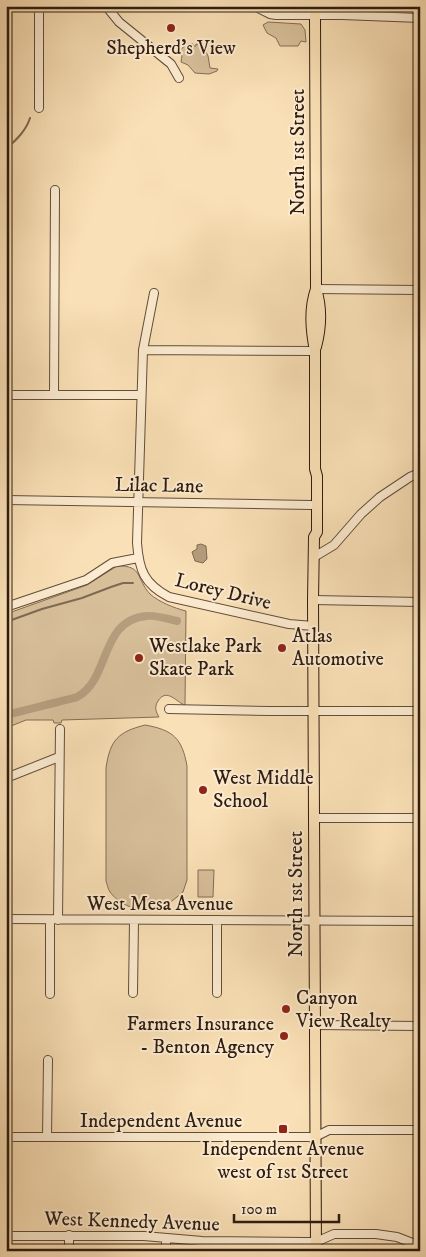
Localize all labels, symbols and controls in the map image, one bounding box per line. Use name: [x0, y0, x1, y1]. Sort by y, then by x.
marker: Shepherd's View: [165, 22, 177, 34]
place label: Shepherd's View: [106, 36, 236, 61]
street label: North 1st Street: [286, 89, 311, 215]
street label: Lilac Lane: [115, 473, 203, 499]
street label: Lorey Drive: [172, 568, 274, 616]
place label: Atlas Automotive: [292, 624, 384, 672]
place label: Westlake Park Skate Park: [148, 634, 262, 682]
marker: Atlas Automotive: [276, 642, 288, 654]
marker: Westlake Park Skate Park: [133, 652, 145, 664]
place label: West Middle School: [212, 766, 314, 814]
marker: West Middle School: [197, 784, 209, 796]
street label: North 1st Street: [284, 831, 309, 957]
street label: West Mesa Avenue: [86, 892, 233, 917]
place label: Canyon View Realty: [295, 986, 391, 1034]
marker: Canyon View Realty: [280, 1003, 292, 1015]
place label: Farmers Insurance - Benton Agency: [127, 1012, 275, 1060]
marker: Farmers Insurance - Benton Agency: [278, 1030, 290, 1042]
street label: Independent Avenue: [80, 1109, 242, 1134]
marker: Independent Avenue west of 1st Street: [277, 1123, 289, 1135]
place label: Independent Avenue west of 1st Street: [202, 1137, 364, 1185]
scale bar: [234, 1192, 338, 1224]
text: 100 m: [241, 1200, 277, 1219]
street label: West Kennedy Avenue: [43, 1206, 220, 1238]

